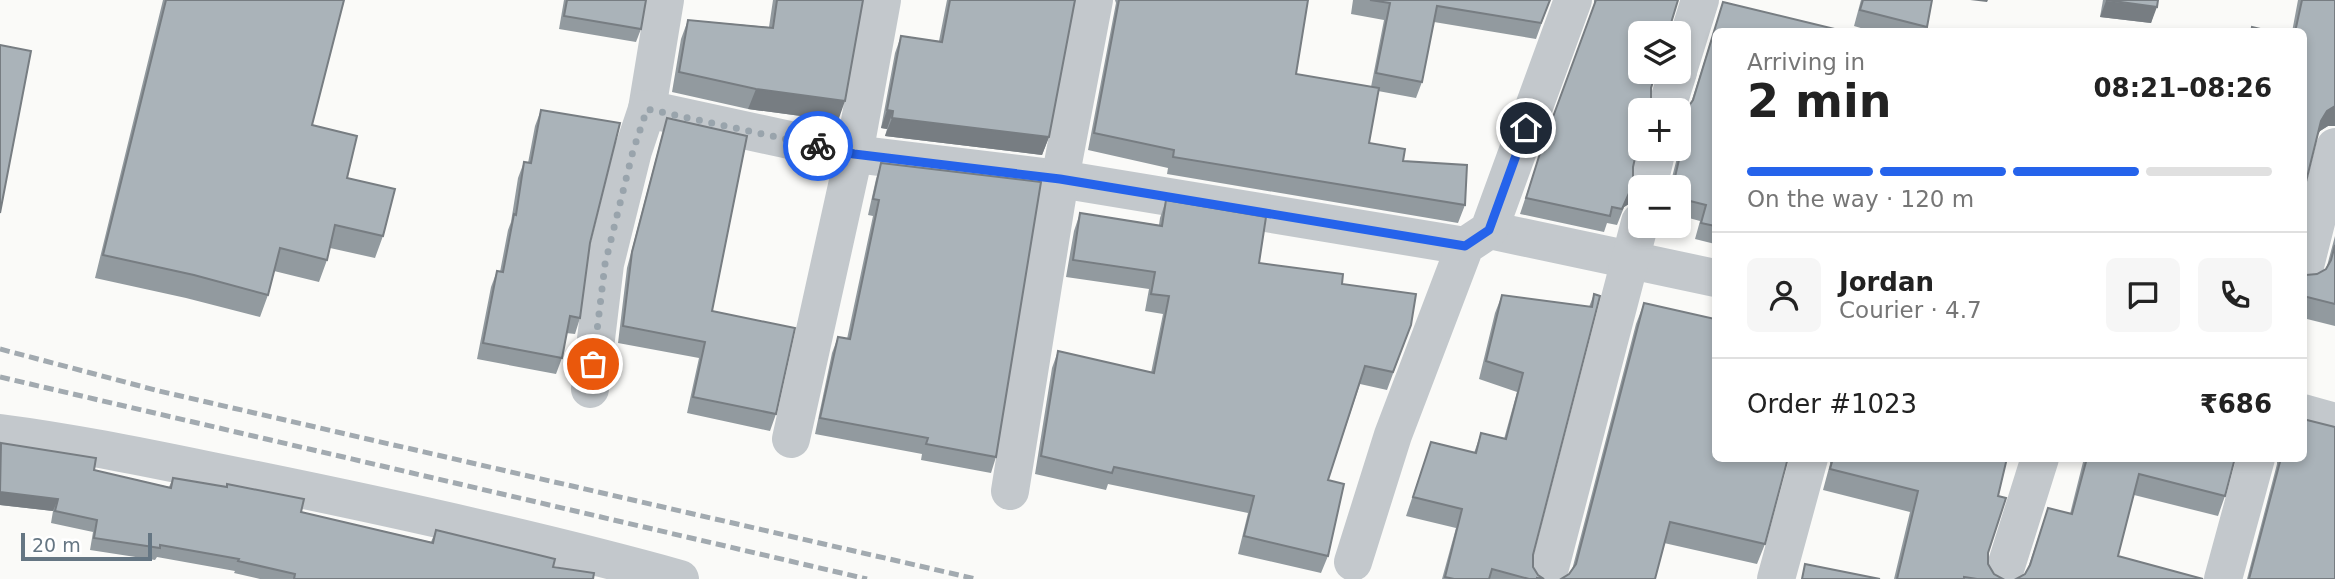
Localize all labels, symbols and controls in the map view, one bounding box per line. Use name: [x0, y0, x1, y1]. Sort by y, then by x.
map controls: [1628, 21, 1691, 238]
button: layers: [1628, 21, 1691, 84]
text: Arriving in: [1747, 49, 1865, 75]
text: 08:21–08:26: [2093, 73, 2272, 103]
text: 2 min: [1747, 74, 1891, 128]
pin: [1496, 98, 1556, 158]
button: +: [1628, 98, 1691, 161]
icon: home: [1507, 109, 1545, 147]
courier: [783, 111, 853, 181]
icon: bike: [799, 127, 837, 165]
button: −: [1628, 175, 1691, 238]
text: On the way · 120 m: [1747, 186, 1974, 212]
button: person: [1747, 258, 1821, 332]
button: chat: [2106, 258, 2180, 332]
button: phone: [2198, 258, 2272, 332]
text: Jordan: [1839, 267, 1934, 297]
text: Courier · 4.7: [1839, 297, 1982, 323]
pin: [563, 334, 623, 394]
icon: bag: [574, 345, 612, 383]
text: Order #1023: [1747, 389, 1917, 419]
text: ₹686: [2200, 389, 2272, 419]
scale bar: [21, 530, 152, 562]
text: 20 m: [32, 534, 81, 556]

